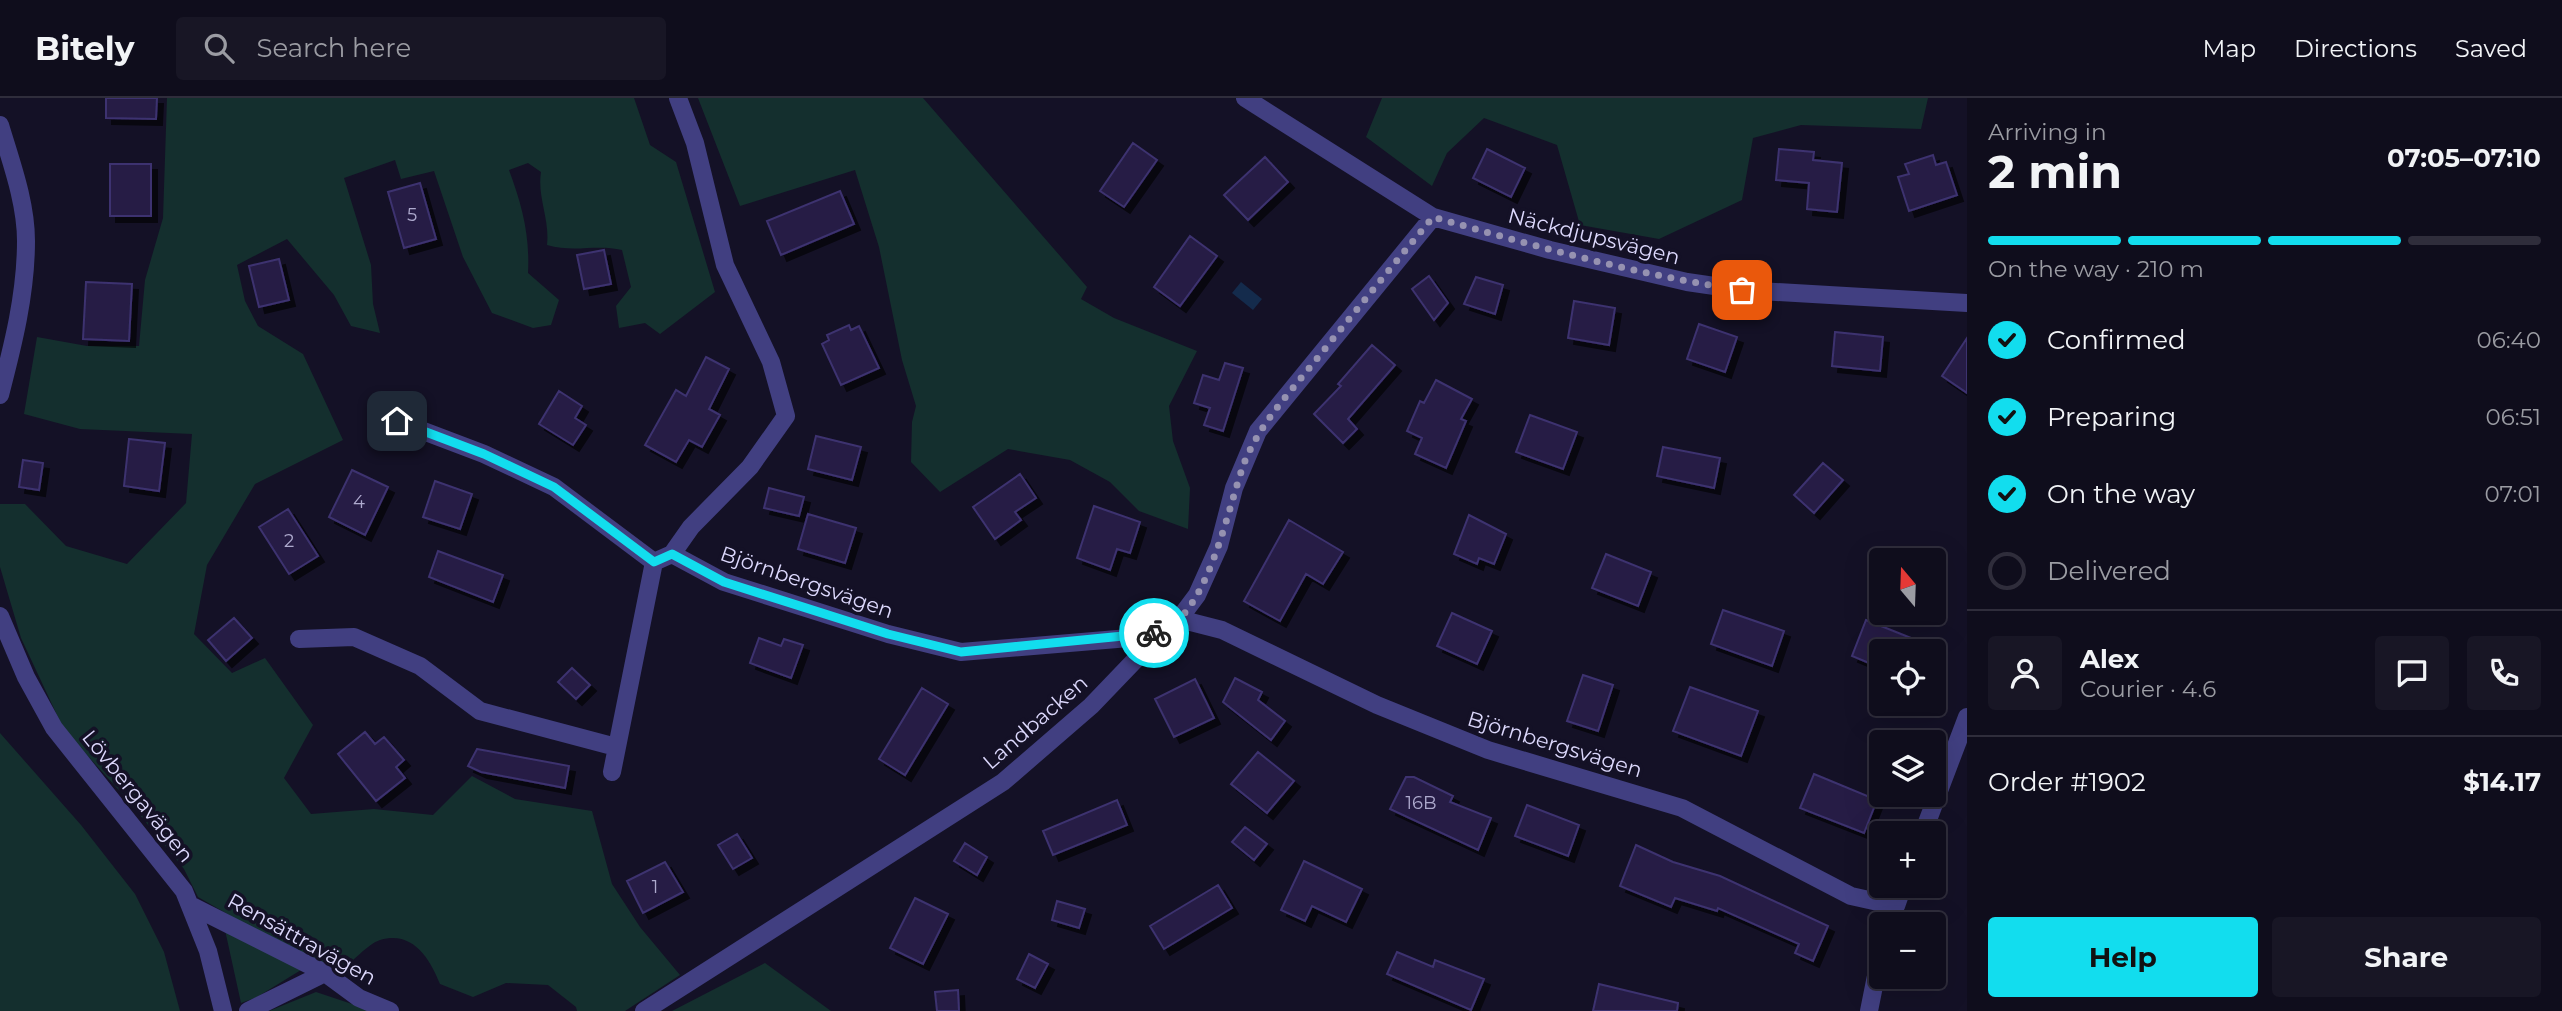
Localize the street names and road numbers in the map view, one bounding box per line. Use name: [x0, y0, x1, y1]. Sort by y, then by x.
street label: Näckdjupsvägen: [1505, 203, 1683, 269]
street label: Björnbergsvägen: [717, 541, 897, 623]
street label: Landbacken: [978, 670, 1092, 774]
street label: Björnbergsvägen: [1465, 706, 1645, 782]
street label: Lövbergavägen: [77, 725, 199, 867]
street label: Rensättravägen: [223, 888, 381, 990]

